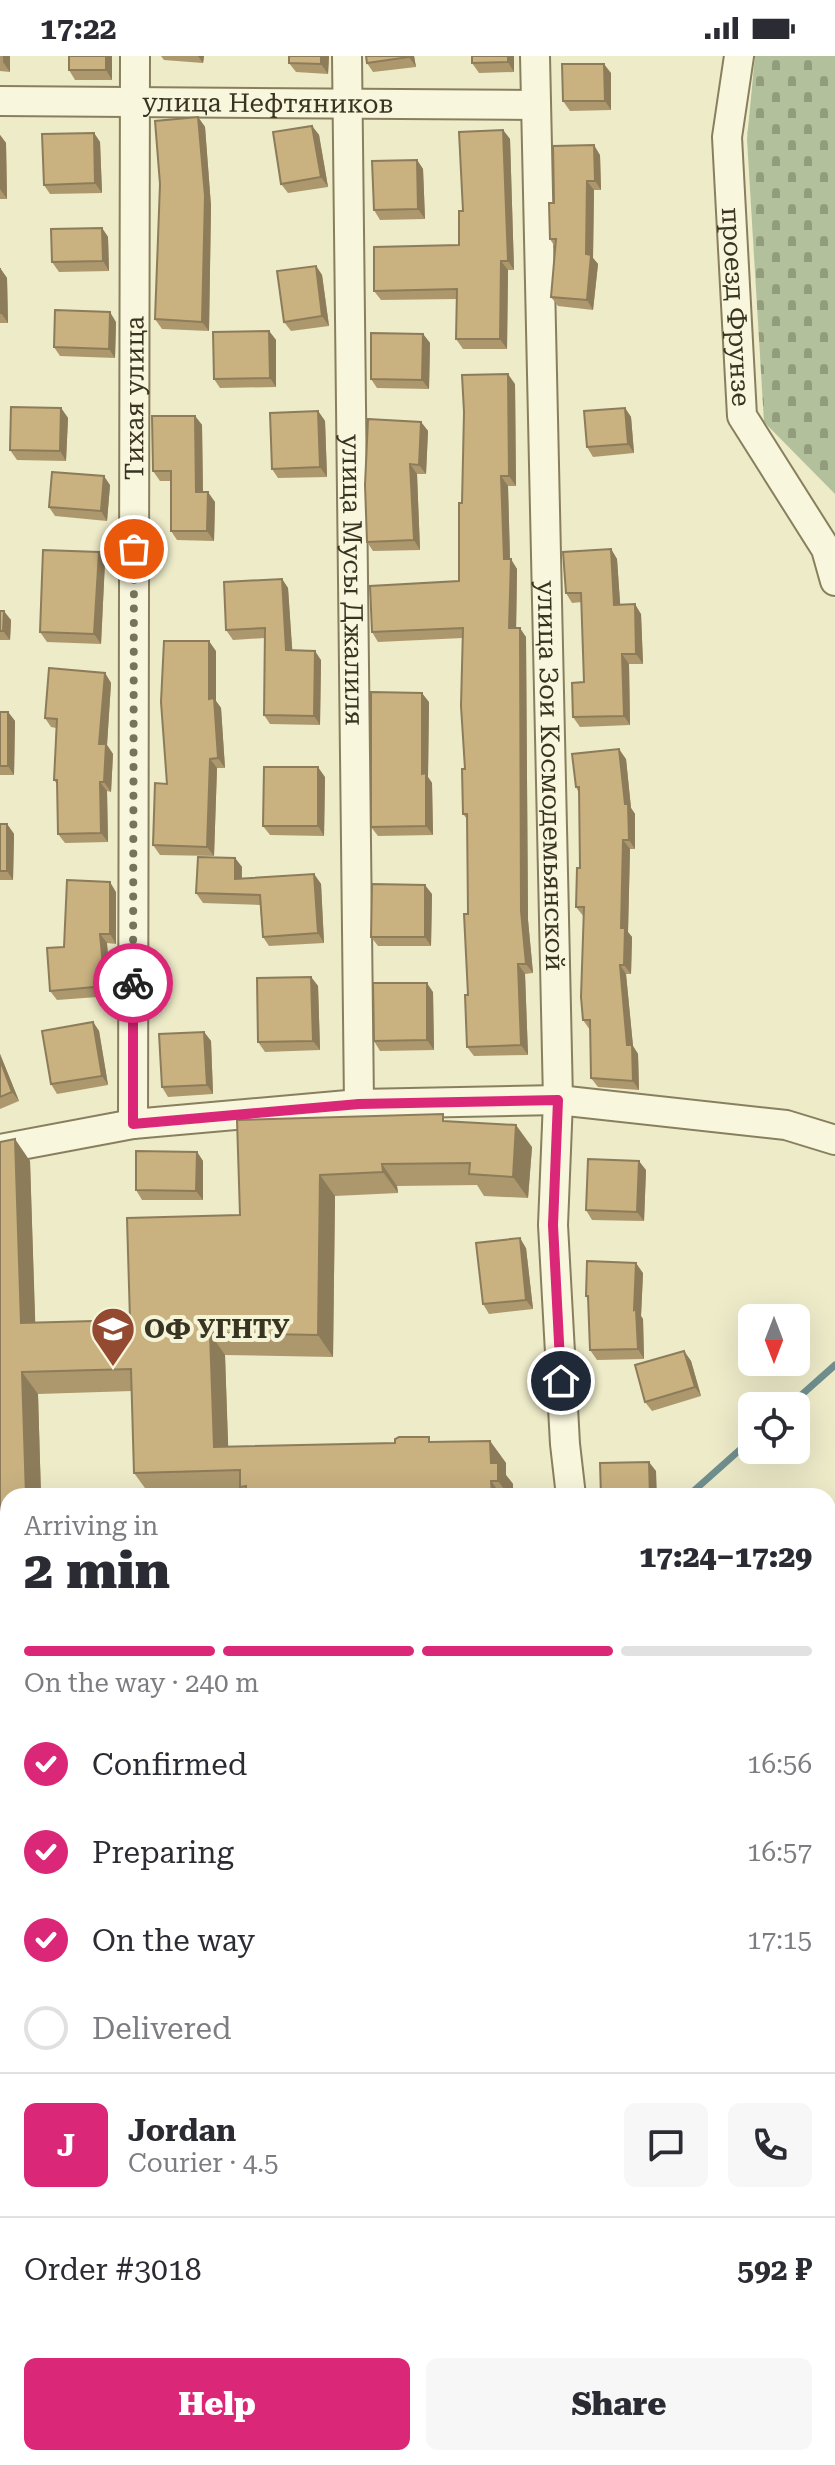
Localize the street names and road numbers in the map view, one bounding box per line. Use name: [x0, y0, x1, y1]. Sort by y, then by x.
street label: улица Нефтяников: [142, 87, 394, 119]
street label: проезд Фрунзе: [716, 206, 756, 407]
street label: Тихая улица: [119, 316, 150, 480]
street label: улица Мусы Джалиля: [336, 434, 370, 726]
street label: улица Зои Космодемьянской: [532, 580, 570, 971]

